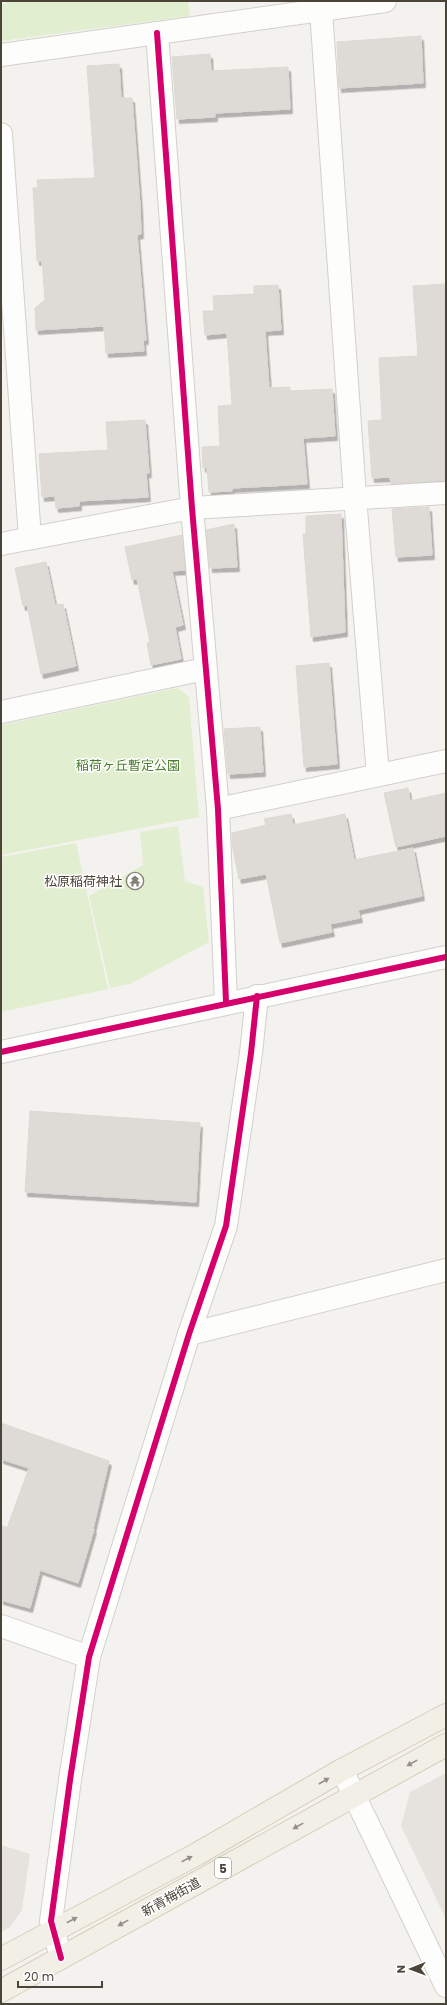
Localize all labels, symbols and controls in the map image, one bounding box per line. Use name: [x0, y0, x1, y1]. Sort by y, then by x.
park label: 稲荷ヶ丘暫定公園: [76, 756, 180, 775]
temple icon: 松原稲荷神社: [125, 871, 145, 891]
place label: 松原稲荷神社: [44, 872, 122, 891]
one-way arrow: [406, 1760, 418, 1767]
one-way arrow: [318, 1777, 330, 1784]
one-way arrow: [292, 1823, 304, 1830]
one-way arrow: [181, 1856, 193, 1862]
road number: 5: [215, 1858, 231, 1878]
street label: 新青梅街道: [138, 1873, 204, 1921]
one-way arrow: [66, 1917, 78, 1923]
one-way arrow: [117, 1920, 129, 1927]
north arrow: [391, 1949, 431, 1989]
scale bar: [18, 1963, 102, 1989]
text: N: [393, 1965, 409, 1973]
text: 20 m: [24, 1968, 54, 1985]

